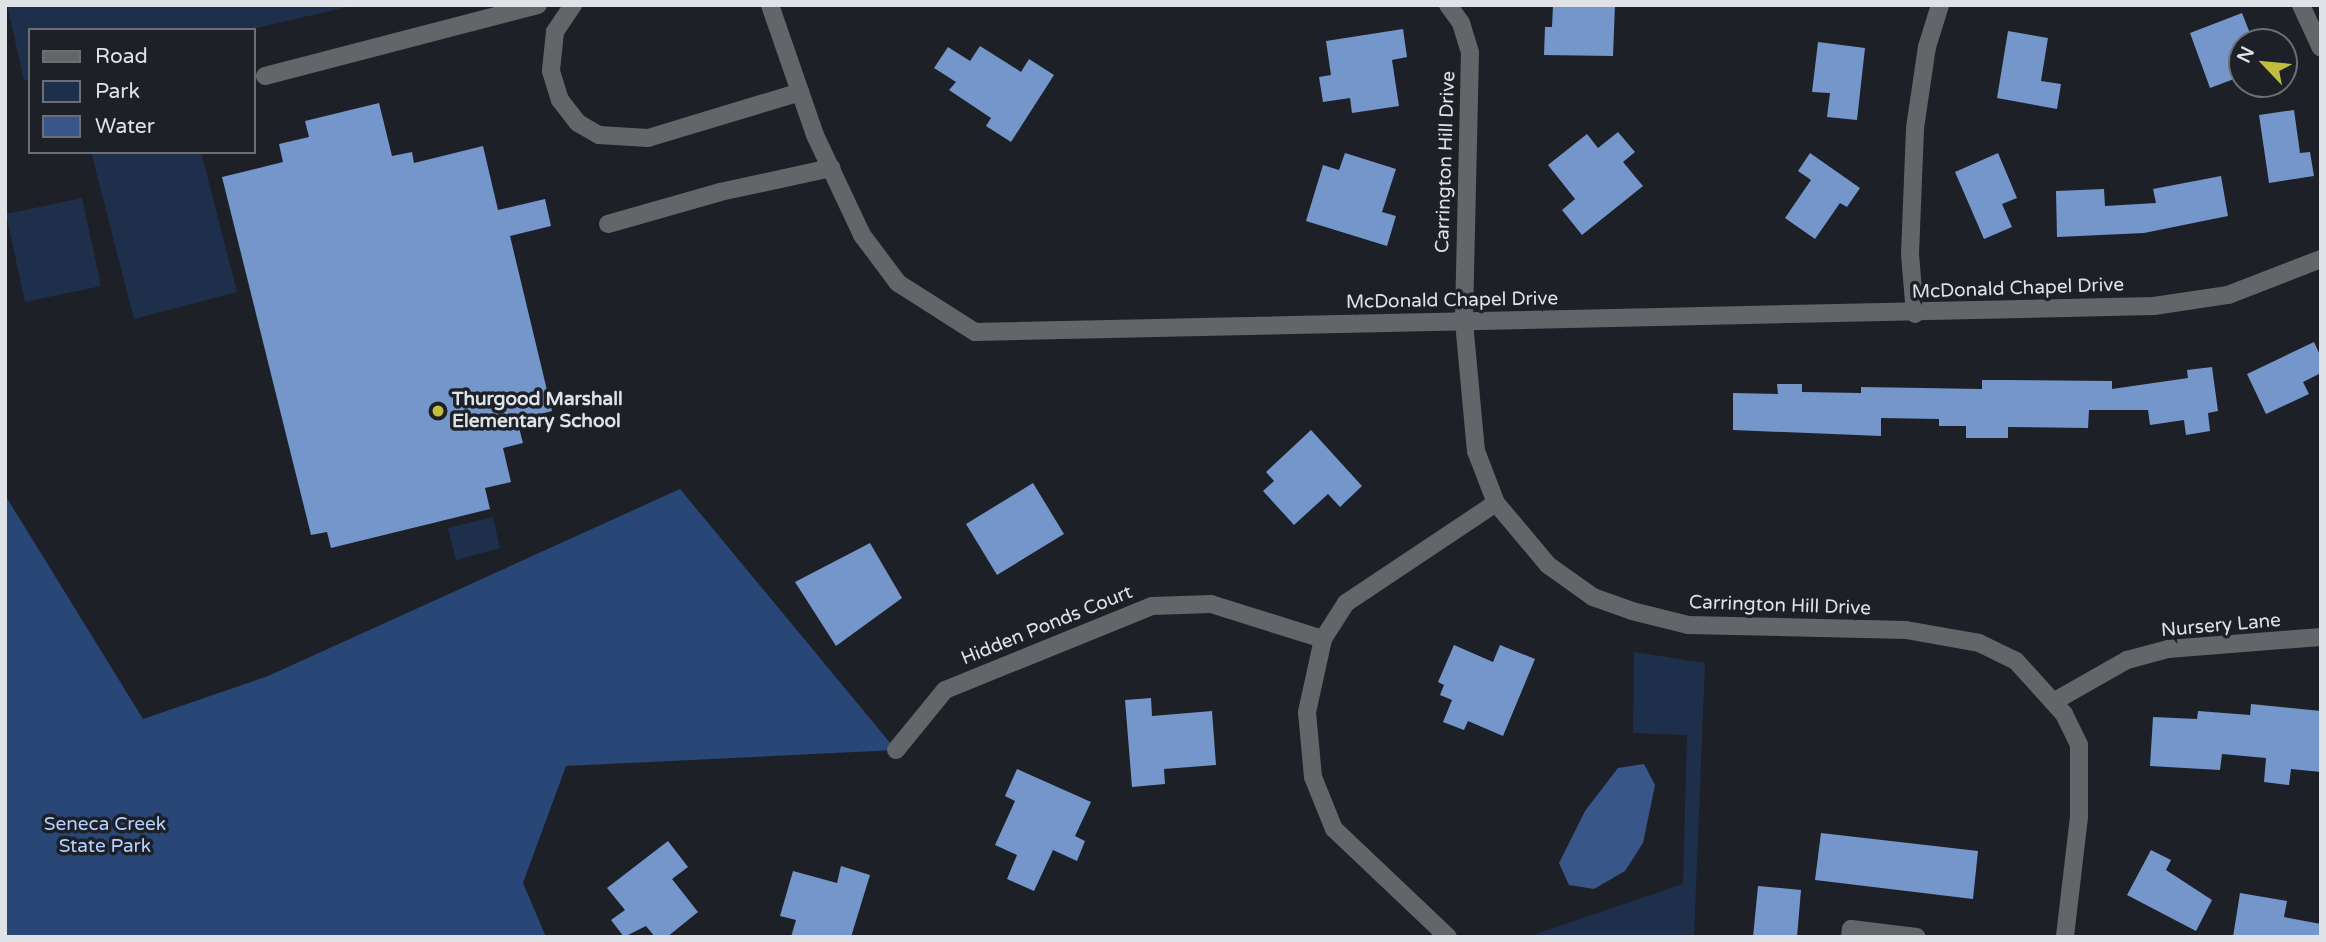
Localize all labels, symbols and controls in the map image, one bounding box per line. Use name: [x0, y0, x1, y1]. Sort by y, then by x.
legend: [28, 28, 256, 154]
north arrow: [2228, 28, 2298, 98]
text: N: [2233, 43, 2259, 66]
text: Road: [95, 44, 148, 69]
street label: Carrington Hill Drive: [1431, 71, 1461, 253]
text: Park: [95, 79, 140, 104]
text: Water: [95, 114, 155, 139]
street label: McDonald Chapel Drive: [1912, 274, 2124, 304]
street label: McDonald Chapel Drive: [1346, 288, 1558, 314]
place label: Thurgood Marshall Elementary School: [452, 389, 623, 433]
marker: Thurgood Marshall Elementary School: [430, 403, 446, 419]
street label: Hidden Ponds Court: [958, 581, 1136, 671]
street label: Carrington Hill Drive: [1689, 591, 1871, 621]
street label: Nursery Lane: [2160, 609, 2282, 643]
park label: Seneca Creek State Park: [44, 814, 166, 858]

